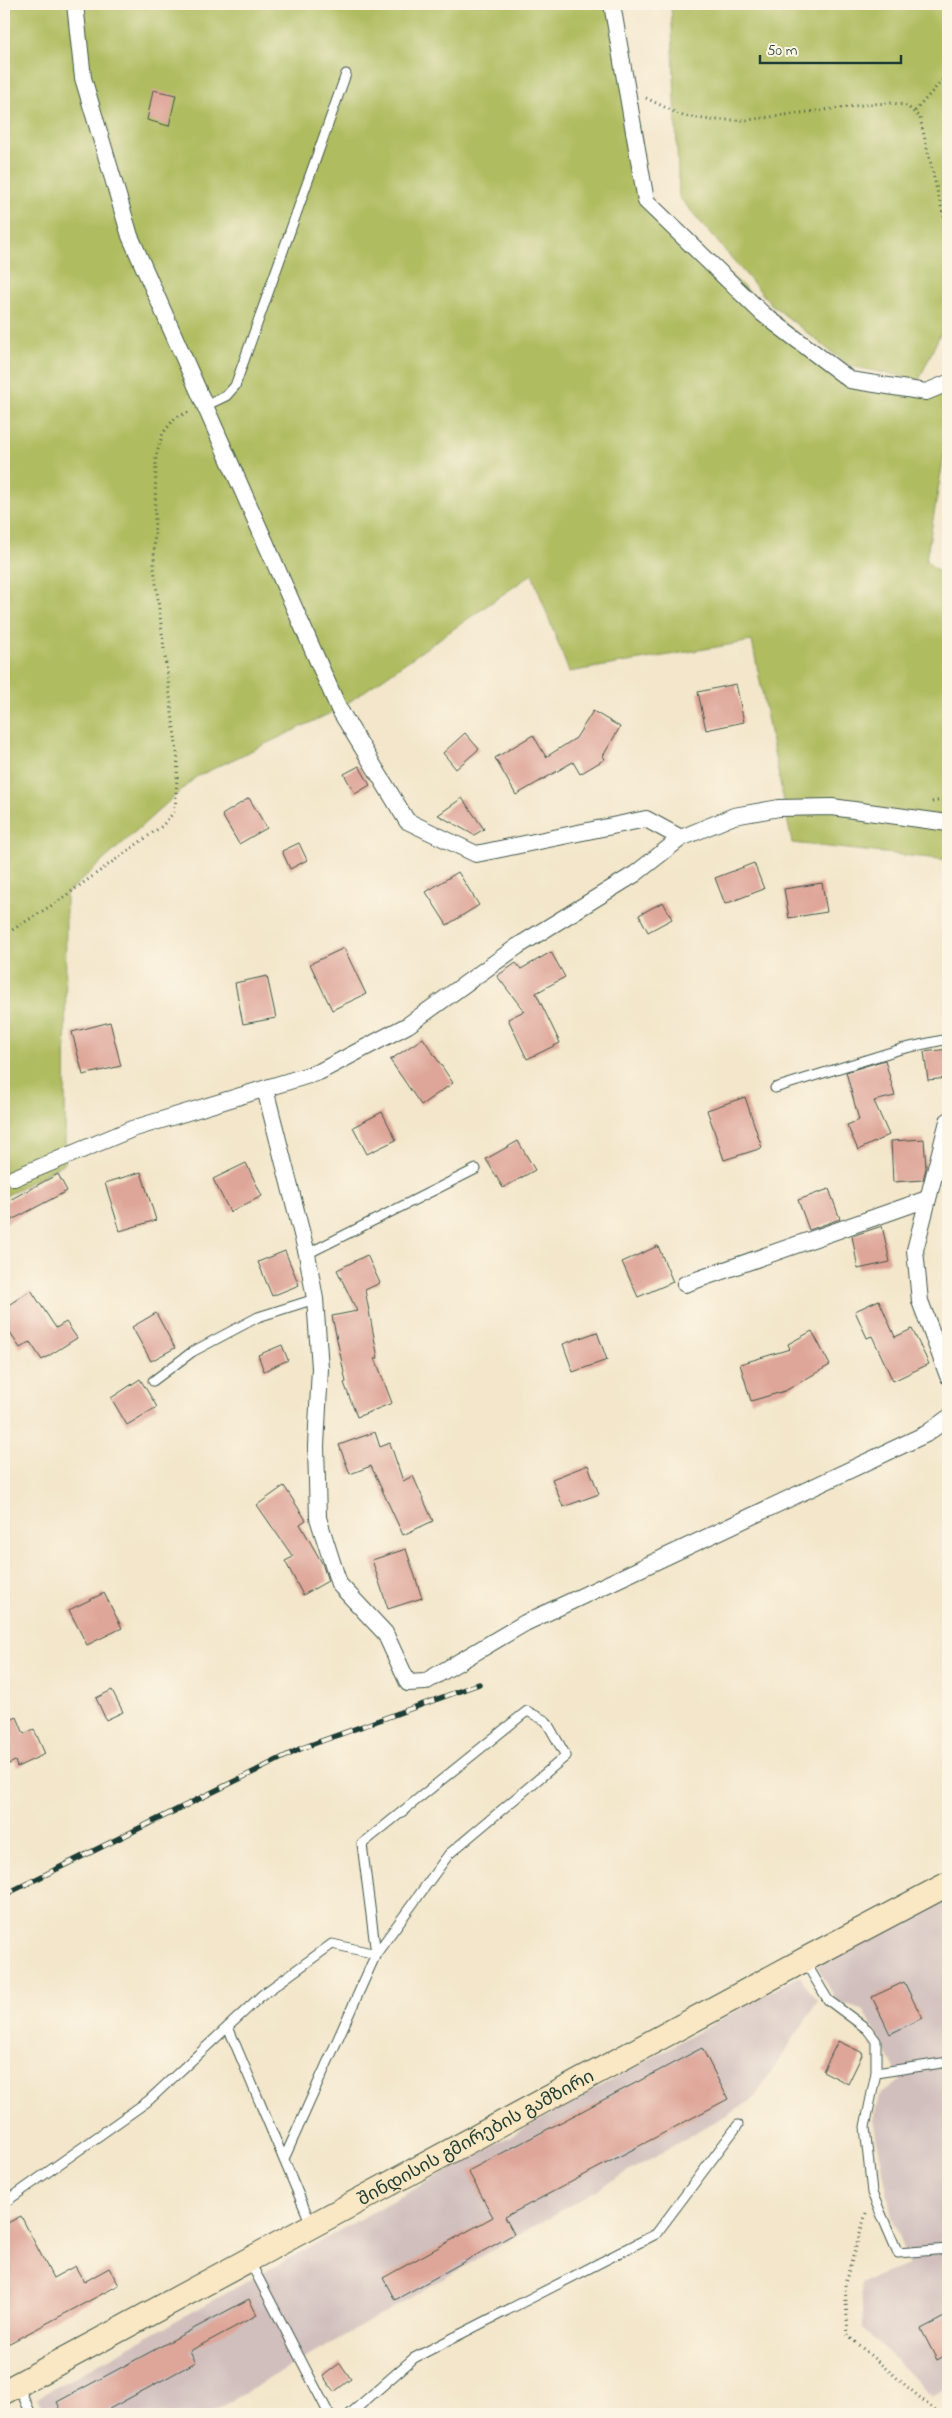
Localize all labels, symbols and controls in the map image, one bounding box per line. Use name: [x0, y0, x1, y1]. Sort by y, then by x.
scale bar: [760, 32, 901, 64]
text: 50 m: [767, 40, 798, 62]
street label: შინდისის გმირების გამზირი: [354, 2065, 600, 2214]

